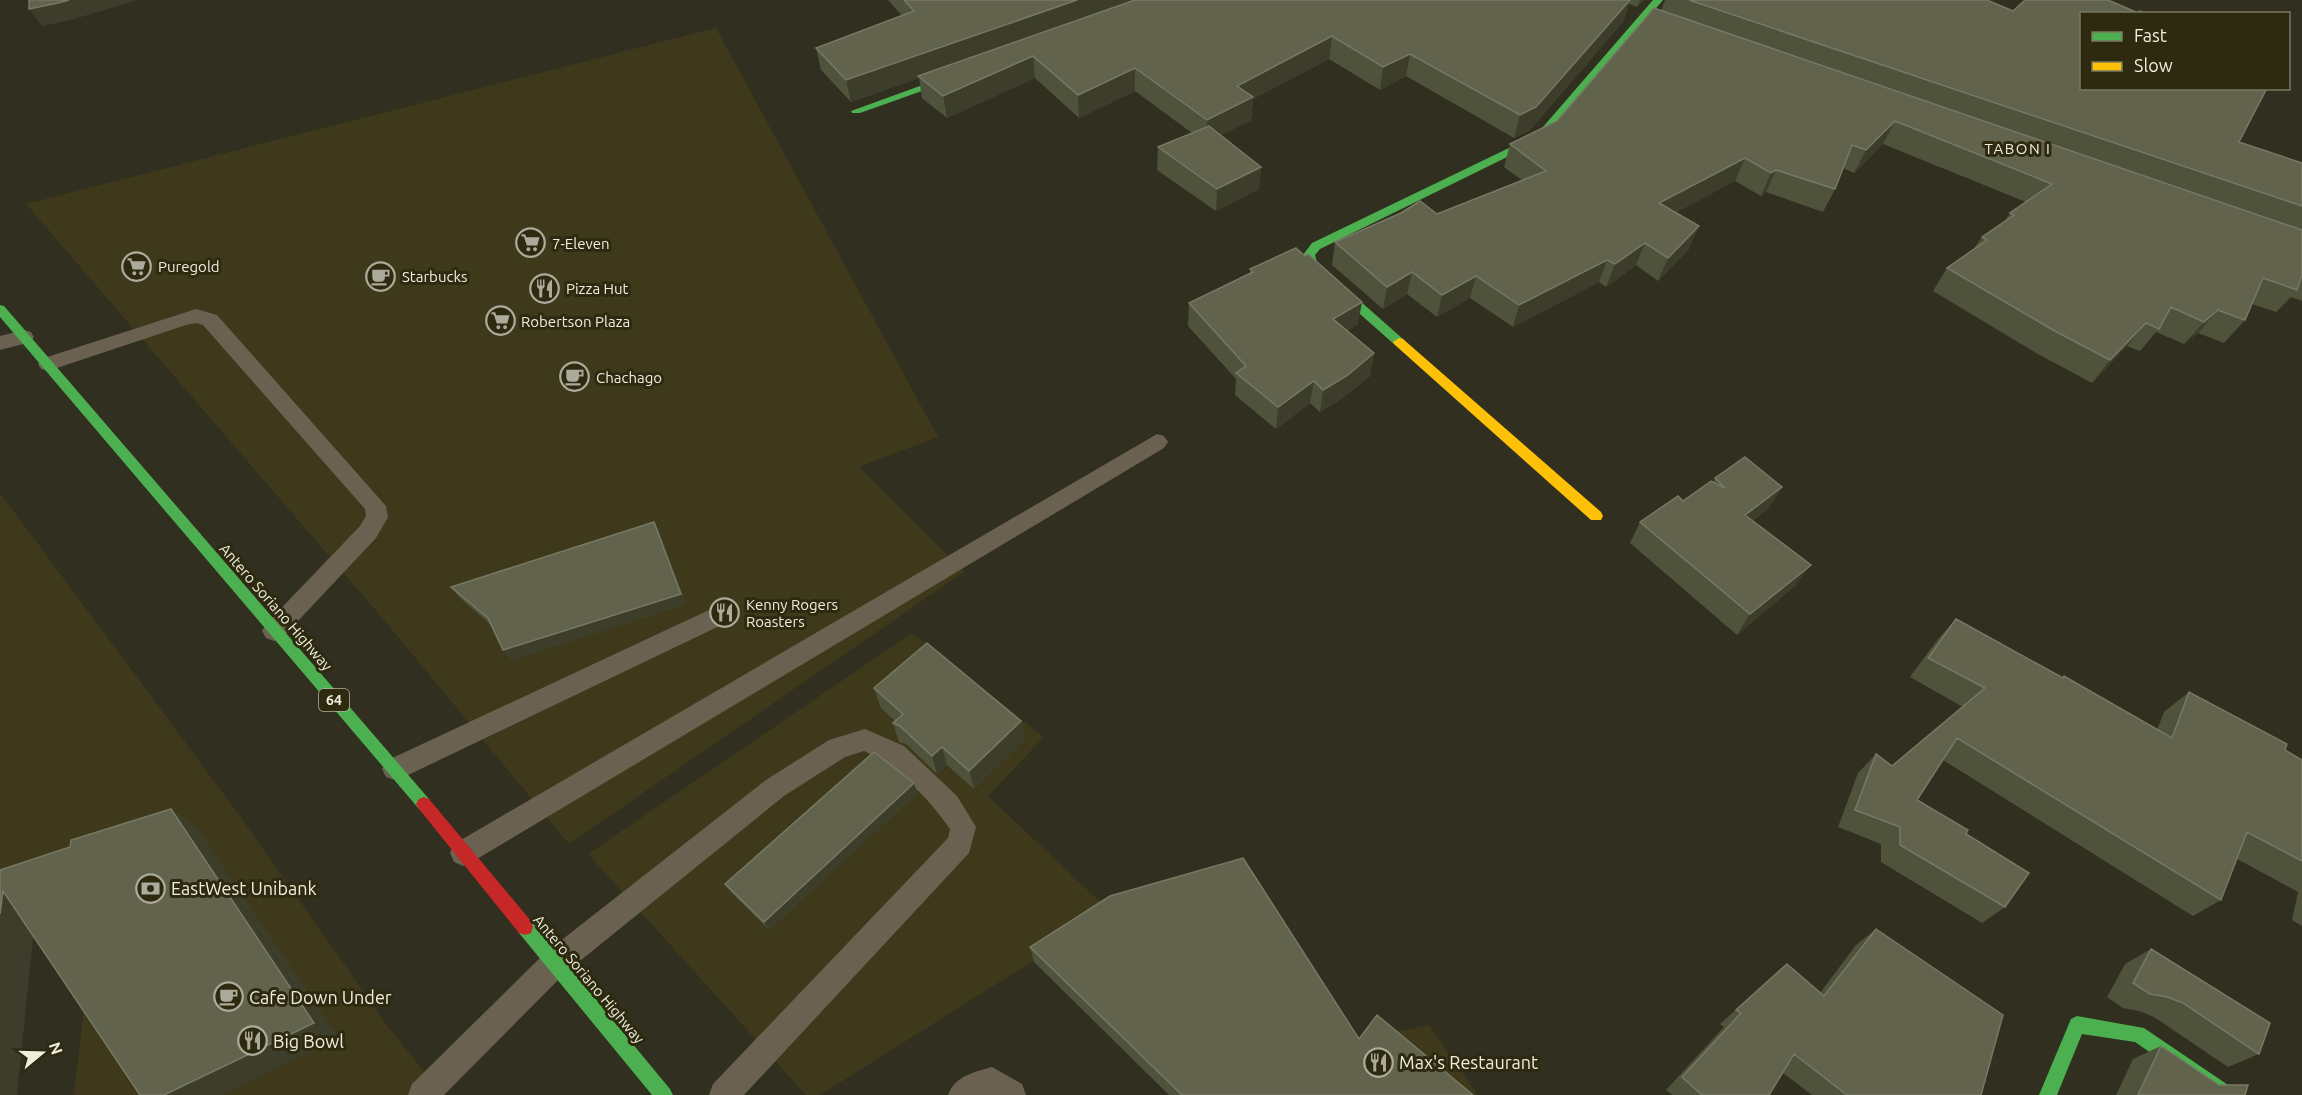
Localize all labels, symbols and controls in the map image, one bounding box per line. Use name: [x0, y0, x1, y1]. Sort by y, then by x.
legend: [2080, 12, 2290, 90]
text: Fast: [2134, 25, 2167, 45]
text: Slow: [2134, 55, 2173, 75]
district label: TABON I: [1985, 140, 2051, 157]
supermarket icon: 7-Eleven: [515, 227, 547, 259]
place label: 7-Eleven: [552, 235, 610, 252]
supermarket icon: Puregold: [121, 250, 153, 282]
place label: Puregold: [158, 258, 220, 275]
cafe icon: Starbucks: [365, 260, 397, 292]
place label: Starbucks: [402, 268, 468, 285]
restaurant icon: Pizza Hut: [529, 272, 561, 304]
place label: Pizza Hut: [566, 280, 629, 297]
supermarket icon: Robertson Plaza: [484, 305, 516, 337]
place label: Robertson Plaza: [521, 313, 630, 330]
cafe icon: Chachago: [559, 361, 591, 393]
place label: Chachago: [596, 369, 662, 386]
street label: Antero Soriano Highway: [216, 540, 336, 674]
place label: Kenny Rogers Roasters: [746, 596, 838, 630]
restaurant icon: Kenny Rogers Roasters: [709, 597, 741, 629]
road number: 64: [319, 689, 349, 711]
bank icon: EastWest Unibank: [134, 872, 166, 904]
place label: EastWest Unibank: [171, 878, 317, 898]
street label: Antero Soriano Highway: [530, 911, 648, 1047]
cafe icon: Cafe Down Under: [212, 981, 244, 1013]
place label: Cafe Down Under: [249, 987, 392, 1007]
north arrow: [12, 1023, 72, 1083]
restaurant icon: Big Bowl: [236, 1025, 268, 1057]
place label: Big Bowl: [273, 1031, 344, 1051]
text: N: [46, 1040, 67, 1057]
restaurant icon: Max's Restaurant: [1362, 1046, 1394, 1078]
place label: Max's Restaurant: [1399, 1052, 1538, 1072]

